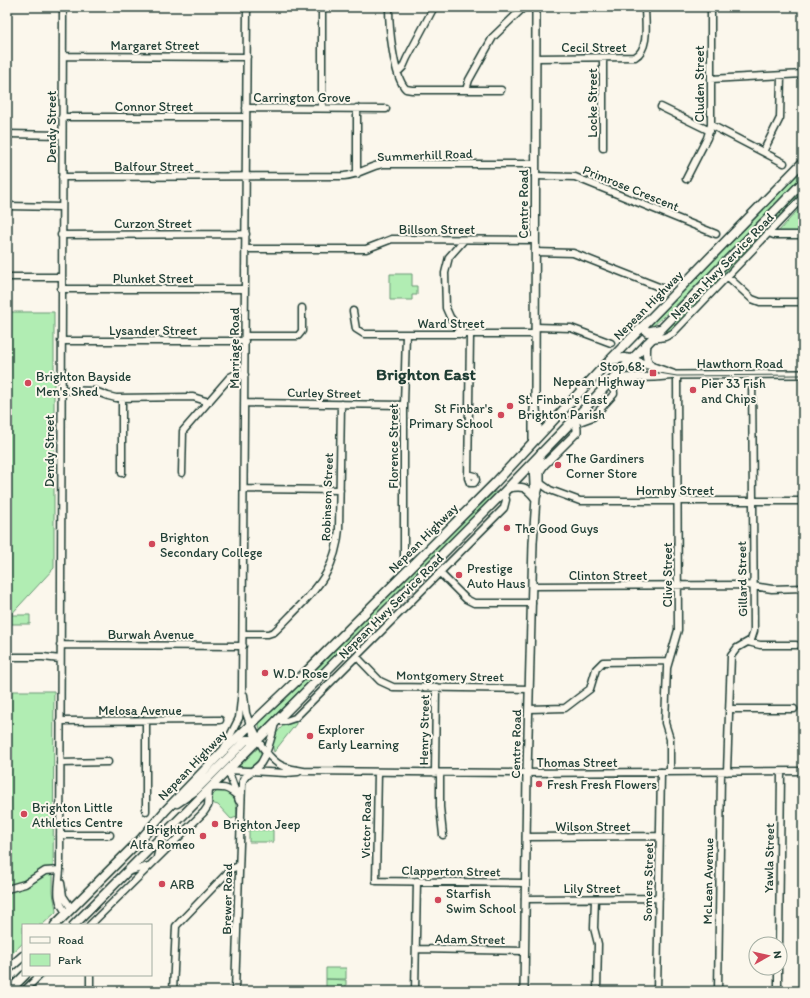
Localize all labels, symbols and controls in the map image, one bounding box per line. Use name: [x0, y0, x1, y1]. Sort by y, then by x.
street label: Margaret Street: [111, 38, 200, 53]
street label: Cecil Street: [561, 40, 627, 55]
street label: Cluden Street: [692, 45, 707, 123]
street label: Locke Street: [585, 68, 600, 138]
street label: Carrington Grove: [253, 90, 351, 105]
street label: Dendy Street: [44, 91, 59, 163]
street label: Connor Street: [115, 99, 193, 114]
street label: Summerhill Road: [377, 146, 473, 164]
street label: Balfour Street: [114, 159, 194, 174]
street label: Primrose Crescent: [581, 162, 681, 214]
street label: Centre Road: [516, 169, 531, 239]
street label: Nepean Hwy Service Road: [667, 210, 777, 322]
street label: Curzon Street: [114, 216, 192, 231]
street label: Billson Street: [399, 222, 475, 237]
street label: Nepean Highway: [610, 267, 686, 343]
street label: Plunket Street: [113, 271, 193, 286]
street label: Marriage Road: [227, 307, 242, 389]
street label: Ward Street: [417, 316, 485, 331]
street label: Lysander Street: [109, 323, 197, 338]
street label: Hawthorn Road: [697, 356, 783, 371]
place label: Stop 68: Nepean Highway: [553, 359, 645, 389]
district label: Brighton East: [376, 364, 477, 385]
marker: Stop 68: Nepean Highway: [648, 368, 658, 378]
place label: Brighton Bayside Men's Shed: [36, 369, 131, 399]
place label: Pier 33 Fish and Chips: [701, 376, 766, 406]
marker: Brighton Bayside Men's Shed: [23, 378, 33, 388]
street label: Curley Street: [287, 385, 361, 401]
marker: Pier 33 Fish and Chips: [688, 385, 698, 395]
place label: St. Finbar's East Brighton Parish: [518, 392, 608, 422]
place label: St Finbar's Primary School: [409, 401, 493, 431]
marker: St. Finbar's East Brighton Parish: [505, 401, 515, 411]
street label: Florence Street: [386, 403, 401, 489]
marker: St Finbar's Primary School: [496, 410, 506, 420]
street label: Dendy Street: [42, 415, 57, 487]
place label: The Gardiners Corner Store: [566, 451, 645, 481]
street label: Robinson Street: [318, 452, 336, 542]
marker: The Gardiners Corner Store: [553, 460, 563, 470]
street label: Hornby Street: [636, 483, 714, 498]
street label: Nepean Highway: [385, 500, 461, 576]
place label: The Good Guys: [515, 521, 599, 536]
marker: The Good Guys: [502, 523, 512, 533]
place label: Brighton Secondary College: [160, 530, 263, 560]
marker: Brighton Secondary College: [147, 539, 157, 549]
street label: Gillard Street: [734, 541, 750, 617]
street label: Clive Street: [660, 542, 675, 608]
street label: Nepean Hwy Service Road: [335, 550, 447, 662]
place label: Prestige Auto Haus: [467, 561, 526, 591]
street label: Clinton Street: [569, 568, 647, 583]
marker: Prestige Auto Haus: [454, 570, 464, 580]
street label: Burwah Avenue: [108, 627, 194, 642]
place label: W.D. Rose: [273, 666, 328, 681]
marker: W.D. Rose: [260, 668, 270, 678]
street label: Montgomery Street: [396, 668, 504, 684]
street label: Henry Street: [416, 694, 432, 766]
street label: Melosa Avenue: [98, 703, 182, 718]
street label: Centre Road: [508, 709, 524, 779]
place label: Explorer Early Learning: [318, 722, 399, 752]
street label: Nepean Highway: [155, 727, 229, 803]
marker: Explorer Early Learning: [305, 731, 315, 741]
street label: Thomas Street: [536, 755, 618, 770]
place label: Fresh Fresh Flowers: [547, 777, 657, 792]
marker: Fresh Fresh Flowers: [534, 779, 544, 789]
street label: Victor Road: [358, 793, 374, 859]
place label: Brighton Little Athletics Centre: [32, 800, 123, 830]
marker: Brighton Little Athletics Centre: [19, 809, 29, 819]
place label: Brighton Jeep: [223, 817, 301, 832]
marker: Brighton Jeep: [210, 819, 220, 829]
street label: Wilson Street: [555, 819, 631, 834]
place label: Brighton Alfa Romeo: [130, 822, 195, 852]
street label: Yawla Street: [761, 823, 777, 893]
marker: Brighton Alfa Romeo: [198, 831, 208, 841]
street label: McLean Avenue: [700, 838, 716, 924]
street label: Somers Street: [640, 842, 656, 922]
street label: Brewer Road: [219, 863, 235, 935]
street label: Clapperton Street: [401, 863, 501, 879]
place label: ARB: [170, 877, 194, 892]
marker: ARB: [157, 879, 167, 889]
street label: Lily Street: [563, 881, 621, 896]
place label: Starfish Swim School: [446, 886, 516, 916]
marker: Starfish Swim School: [433, 895, 443, 905]
legend: [22, 924, 152, 976]
street label: Adam Street: [435, 931, 505, 947]
text: Road: [58, 933, 84, 947]
north arrow: [748, 936, 788, 976]
text: N: [770, 950, 784, 959]
text: Park: [58, 953, 82, 967]

